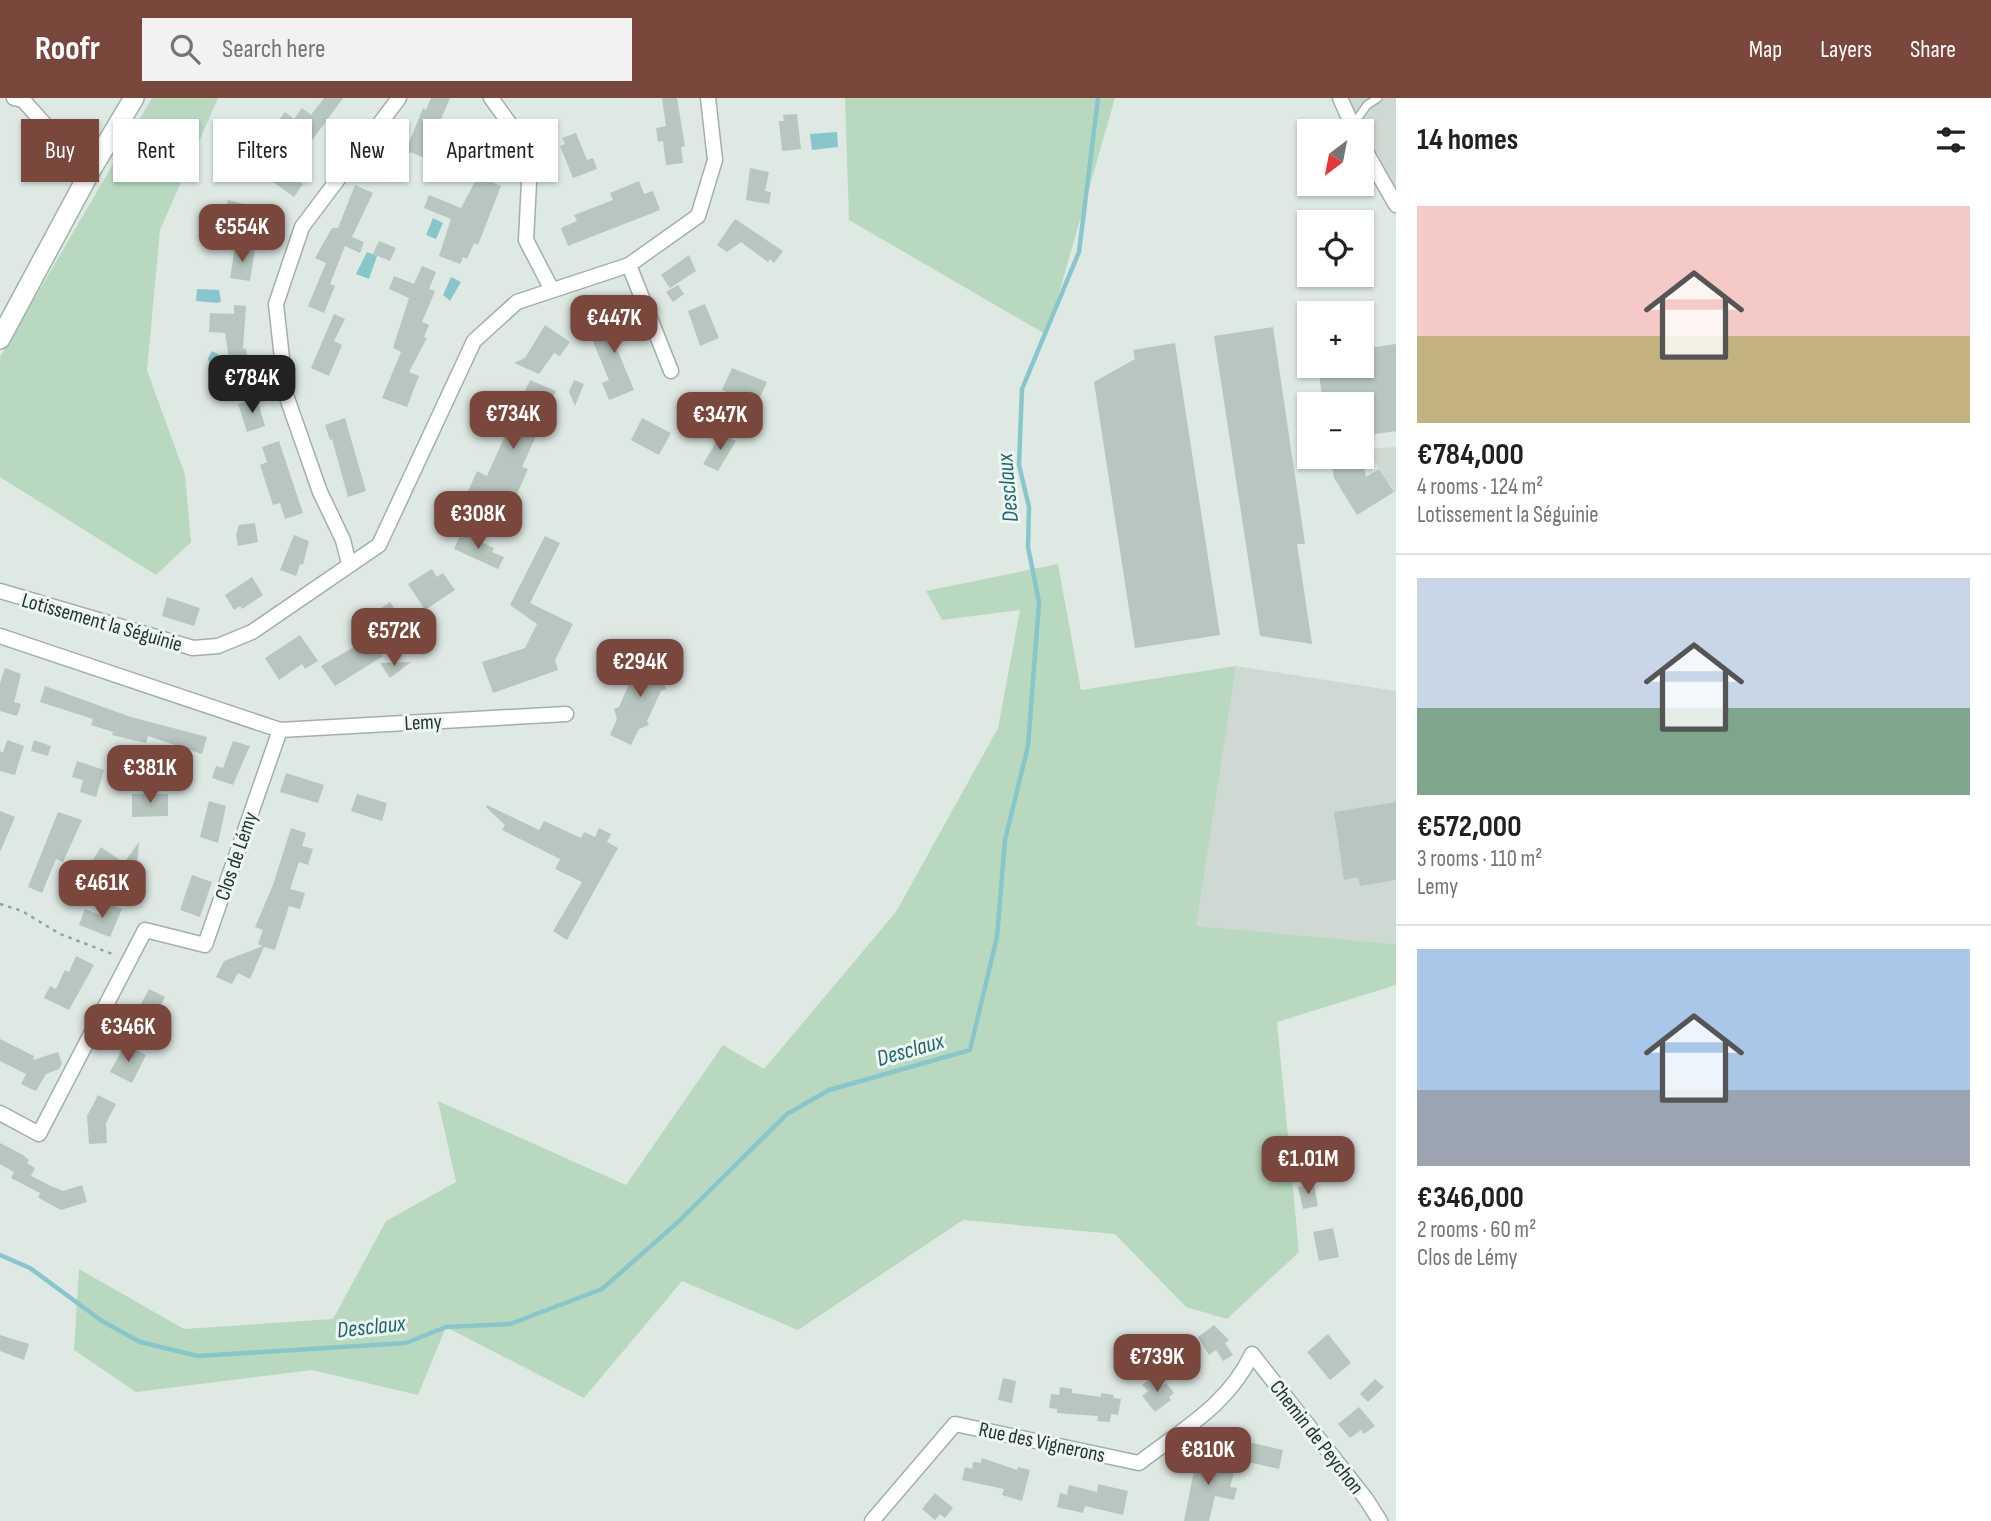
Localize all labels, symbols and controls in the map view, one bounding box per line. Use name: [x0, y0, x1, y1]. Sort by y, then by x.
search box: [142, 18, 632, 81]
text: Roofr: [35, 29, 100, 69]
icon: search: [166, 30, 204, 68]
text: Search here: [222, 34, 325, 65]
text: Map: [1749, 35, 1782, 64]
text: Layers: [1820, 35, 1872, 64]
text: Share: [1910, 35, 1956, 64]
chip: Buy: [21, 119, 99, 182]
chip: Rent: [113, 119, 199, 182]
chip: Filters: [213, 119, 312, 182]
chip: New: [326, 119, 409, 182]
chip: Apartment: [423, 119, 558, 182]
north arrow: [1297, 119, 1374, 196]
map controls: [1297, 119, 1374, 469]
icon: filters: [1932, 121, 1970, 159]
text: 14 homes: [1417, 122, 1518, 158]
pin: €554K: [193, 204, 291, 264]
button: locate: [1297, 210, 1374, 287]
text: €554K: [215, 213, 269, 241]
icon: home: [1631, 252, 1757, 378]
pin: €447K: [565, 296, 663, 355]
button: +: [1297, 301, 1374, 378]
text: €447K: [586, 304, 642, 332]
pin: €784K: [203, 356, 301, 415]
text: €784K: [224, 364, 280, 392]
pin: €734K: [464, 392, 562, 451]
pin: €347K: [671, 392, 769, 452]
button: −: [1297, 392, 1374, 469]
text: €734K: [486, 400, 540, 428]
text: €347K: [693, 401, 747, 429]
text: €784,000: [1417, 437, 1524, 473]
water label: Desclaux: [991, 451, 1025, 523]
text: 4 rooms · 124 m²: [1417, 473, 1543, 501]
pin: €308K: [429, 491, 527, 551]
text: €308K: [450, 500, 506, 528]
text: Lotissement la Séguinie: [1417, 501, 1599, 529]
street label: Lotissement la Séguinie: [19, 588, 185, 657]
pin: €572K: [345, 608, 443, 668]
text: €572K: [367, 617, 421, 645]
icon: home: [1631, 624, 1757, 750]
pin: €294K: [591, 640, 689, 699]
text: €294K: [612, 648, 668, 676]
street label: Lemy: [404, 709, 442, 736]
pin: €381K: [101, 746, 199, 805]
text: €381K: [123, 754, 177, 782]
street label: Clos de Lémy: [210, 809, 263, 904]
text: €572,000: [1417, 809, 1521, 845]
text: 3 rooms · 110 m²: [1417, 845, 1542, 873]
pin: €461K: [53, 860, 151, 920]
text: €461K: [75, 869, 129, 897]
text: Lemy: [1417, 873, 1458, 901]
icon: home: [1631, 995, 1757, 1121]
pin: €346K: [79, 1004, 177, 1064]
text: €346K: [100, 1013, 156, 1041]
water label: Desclaux: [873, 1027, 949, 1073]
pin: €1.01M: [1251, 1136, 1365, 1196]
text: €1.01M: [1278, 1145, 1338, 1173]
text: €346,000: [1417, 1180, 1524, 1216]
text: 2 rooms · 60 m²: [1417, 1216, 1536, 1244]
text: Clos de Lémy: [1417, 1244, 1517, 1272]
water label: Desclaux: [336, 1309, 408, 1344]
pin: €739K: [1108, 1334, 1206, 1394]
text: €739K: [1130, 1343, 1184, 1371]
street label: Chemin de Peychon: [1264, 1375, 1369, 1499]
street label: Rue des Vignerons: [976, 1417, 1107, 1468]
pin: €810K: [1159, 1428, 1257, 1487]
text: €810K: [1181, 1436, 1235, 1464]

